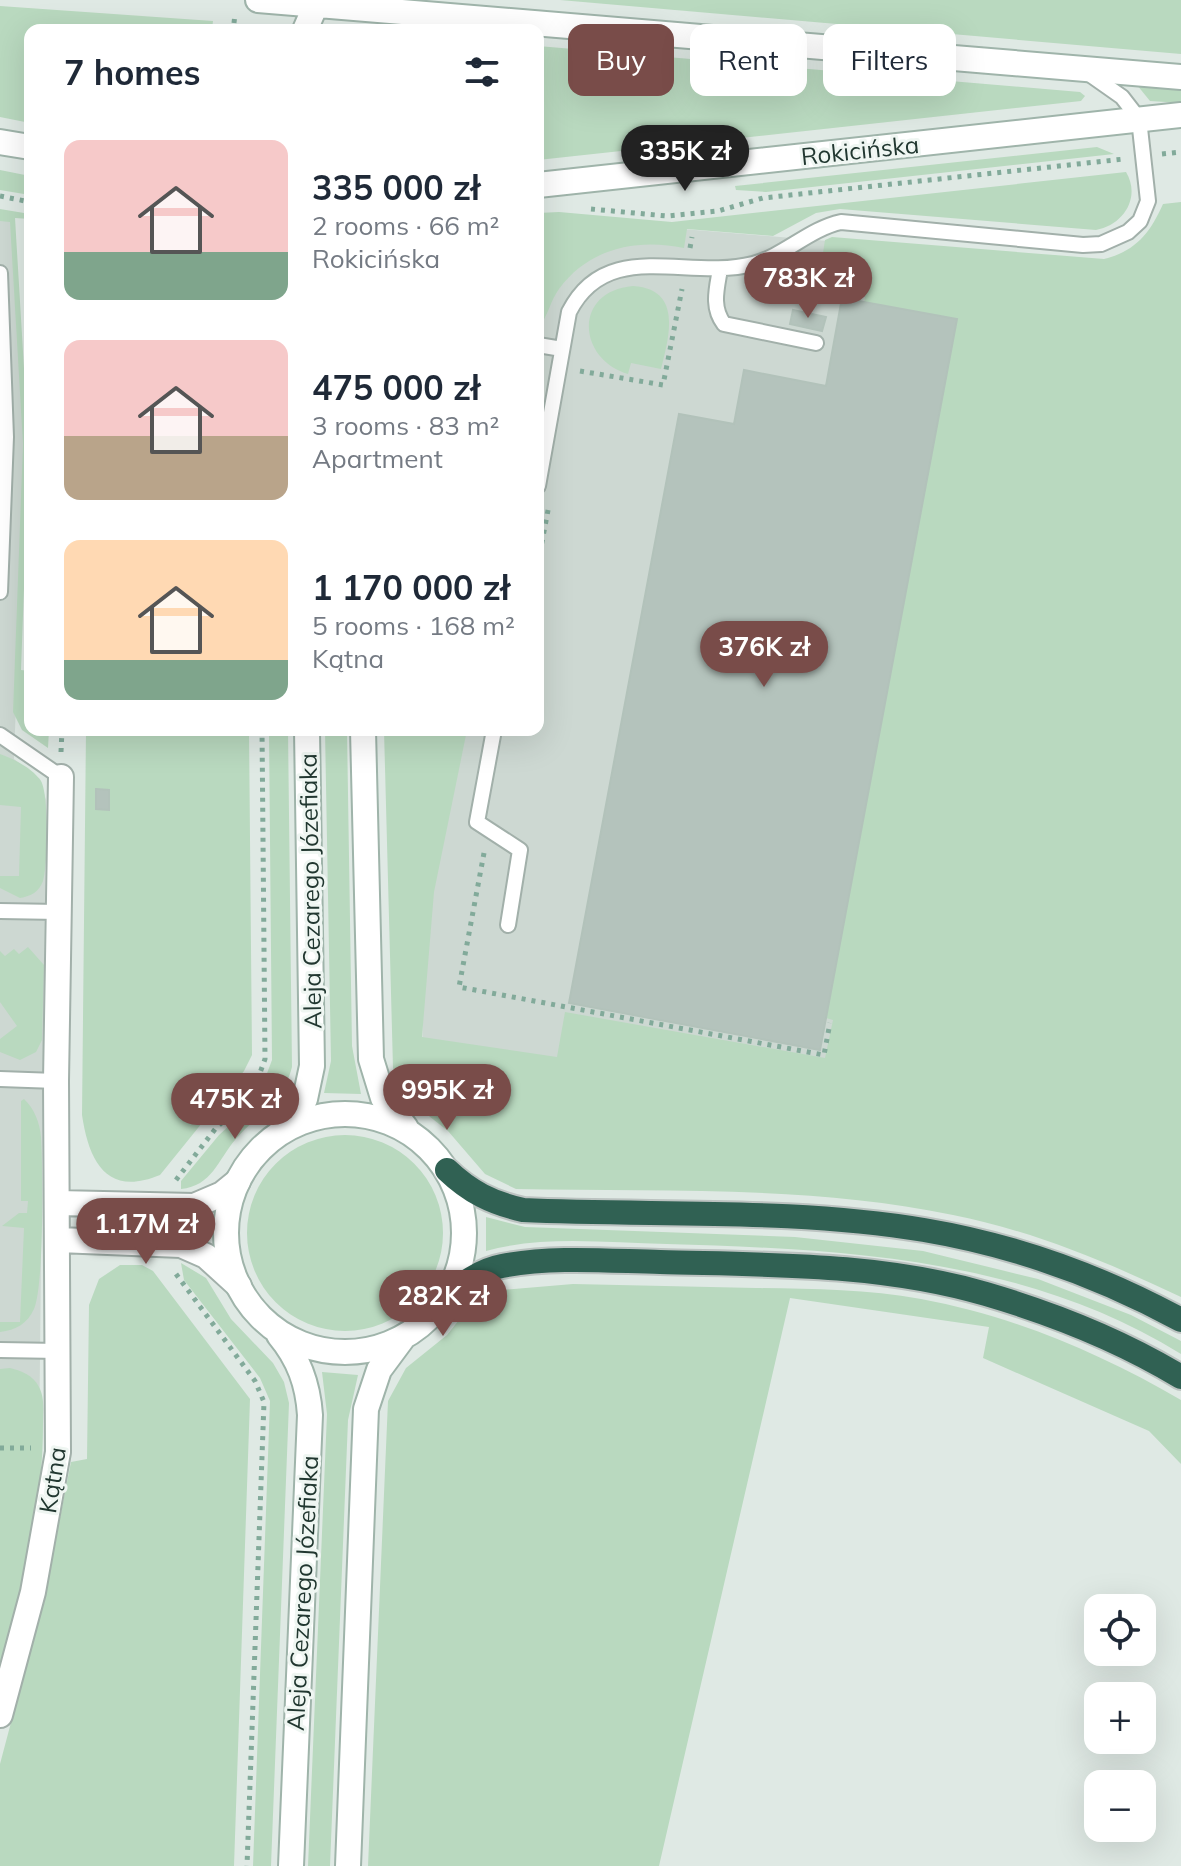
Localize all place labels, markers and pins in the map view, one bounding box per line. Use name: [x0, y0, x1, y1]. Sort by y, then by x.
pin: 335K zł: [611, 125, 759, 193]
pin: 783K zł: [734, 252, 882, 320]
pin: 376K zł: [690, 621, 838, 689]
pin: 995K zł: [373, 1064, 521, 1132]
pin: 475K zł: [161, 1073, 309, 1141]
pin: 1.17M zł: [63, 1198, 229, 1266]
pin: 282K zł: [369, 1270, 517, 1338]

